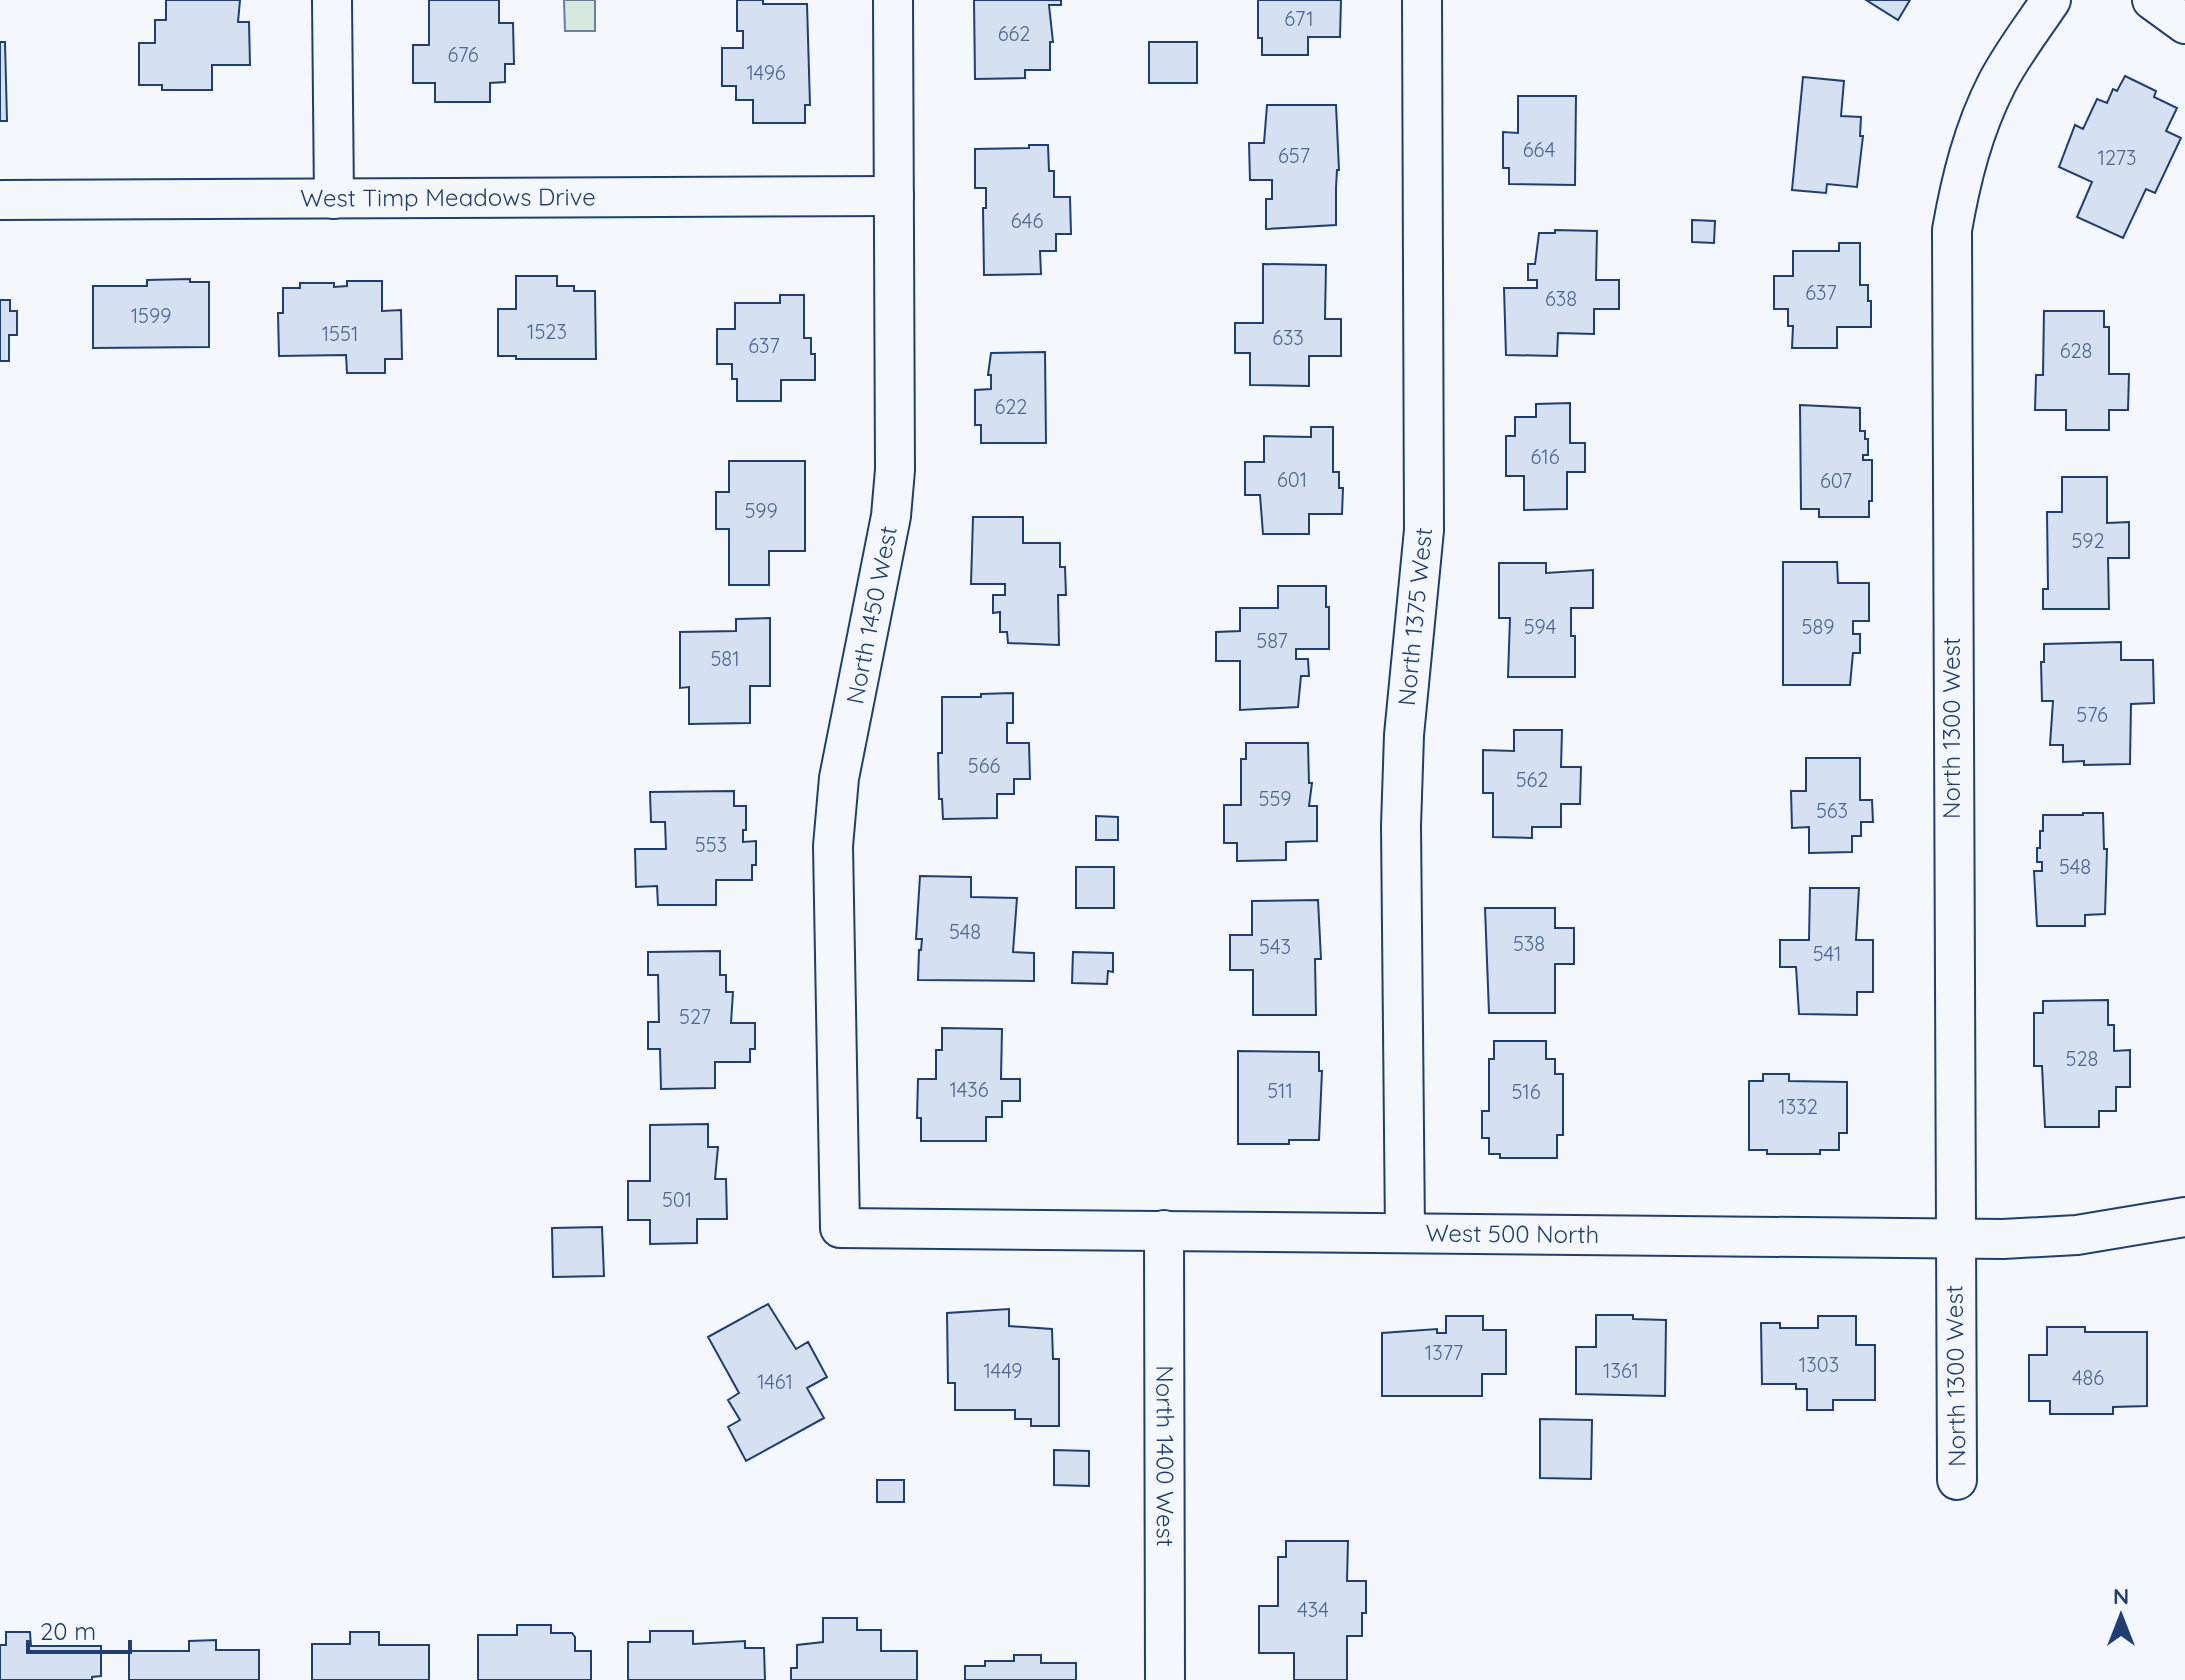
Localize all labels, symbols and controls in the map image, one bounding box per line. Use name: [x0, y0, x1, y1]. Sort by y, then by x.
house number: 671: [1284, 6, 1314, 31]
house number: 662: [998, 21, 1030, 46]
house number: 676: [447, 42, 479, 67]
house number: 1496: [746, 60, 786, 85]
house number: 664: [1523, 137, 1555, 162]
house number: 657: [1278, 143, 1310, 168]
house number: 1273: [2098, 145, 2136, 170]
street label: West Timp Meadows Drive: [300, 181, 596, 213]
house number: 646: [1011, 208, 1043, 233]
house number: 637: [1805, 280, 1837, 305]
house number: 638: [1545, 286, 1577, 311]
house number: 1599: [131, 303, 171, 328]
house number: 1523: [527, 319, 567, 344]
house number: 1551: [322, 321, 358, 346]
house number: 633: [1272, 325, 1304, 350]
house number: 637: [748, 333, 780, 358]
house number: 628: [2060, 338, 2092, 363]
house number: 622: [995, 394, 1027, 419]
house number: 616: [1531, 444, 1560, 469]
house number: 601: [1277, 467, 1307, 492]
house number: 607: [1820, 468, 1852, 493]
house number: 599: [744, 498, 778, 523]
street label: North 1450 West: [839, 523, 903, 706]
street label: North 1375 West: [1391, 526, 1438, 707]
house number: 592: [2071, 528, 2105, 553]
house number: 594: [1524, 614, 1556, 639]
house number: 589: [1802, 614, 1834, 639]
house number: 587: [1256, 628, 1288, 653]
street label: North 1300 West: [1936, 637, 1966, 819]
house number: 581: [710, 646, 740, 671]
house number: 576: [2076, 702, 2108, 727]
house number: 566: [968, 753, 1000, 778]
house number: 562: [1516, 767, 1548, 792]
house number: 559: [1259, 786, 1291, 811]
house number: 563: [1816, 798, 1848, 823]
house number: 553: [695, 832, 727, 857]
house number: 548: [2059, 854, 2091, 879]
house number: 548: [949, 919, 981, 944]
house number: 538: [1513, 931, 1545, 956]
house number: 543: [1259, 934, 1291, 959]
house number: 541: [1813, 941, 1841, 966]
house number: 527: [679, 1004, 711, 1029]
house number: 528: [2066, 1046, 2098, 1071]
house number: 1436: [950, 1077, 989, 1102]
house number: 511: [1267, 1078, 1293, 1103]
house number: 516: [1511, 1079, 1541, 1104]
house number: 1332: [1778, 1094, 1818, 1119]
house number: 501: [662, 1187, 692, 1212]
street label: West 500 North: [1425, 1218, 1599, 1249]
street label: North 1300 West: [1938, 1285, 1972, 1467]
house number: 1377: [1425, 1340, 1463, 1365]
house number: 1303: [1799, 1352, 1839, 1377]
house number: 1449: [984, 1358, 1022, 1383]
house number: 1361: [1603, 1358, 1639, 1383]
street label: North 1400 West: [1150, 1365, 1181, 1547]
house number: 486: [2072, 1365, 2104, 1390]
house number: 1461: [757, 1369, 793, 1394]
north arrow: [2081, 1576, 2161, 1656]
text: N: [2113, 1582, 2129, 1610]
house number: 434: [1297, 1597, 1329, 1622]
scale bar: [28, 1604, 130, 1654]
text: 20 m: [40, 1616, 96, 1646]

